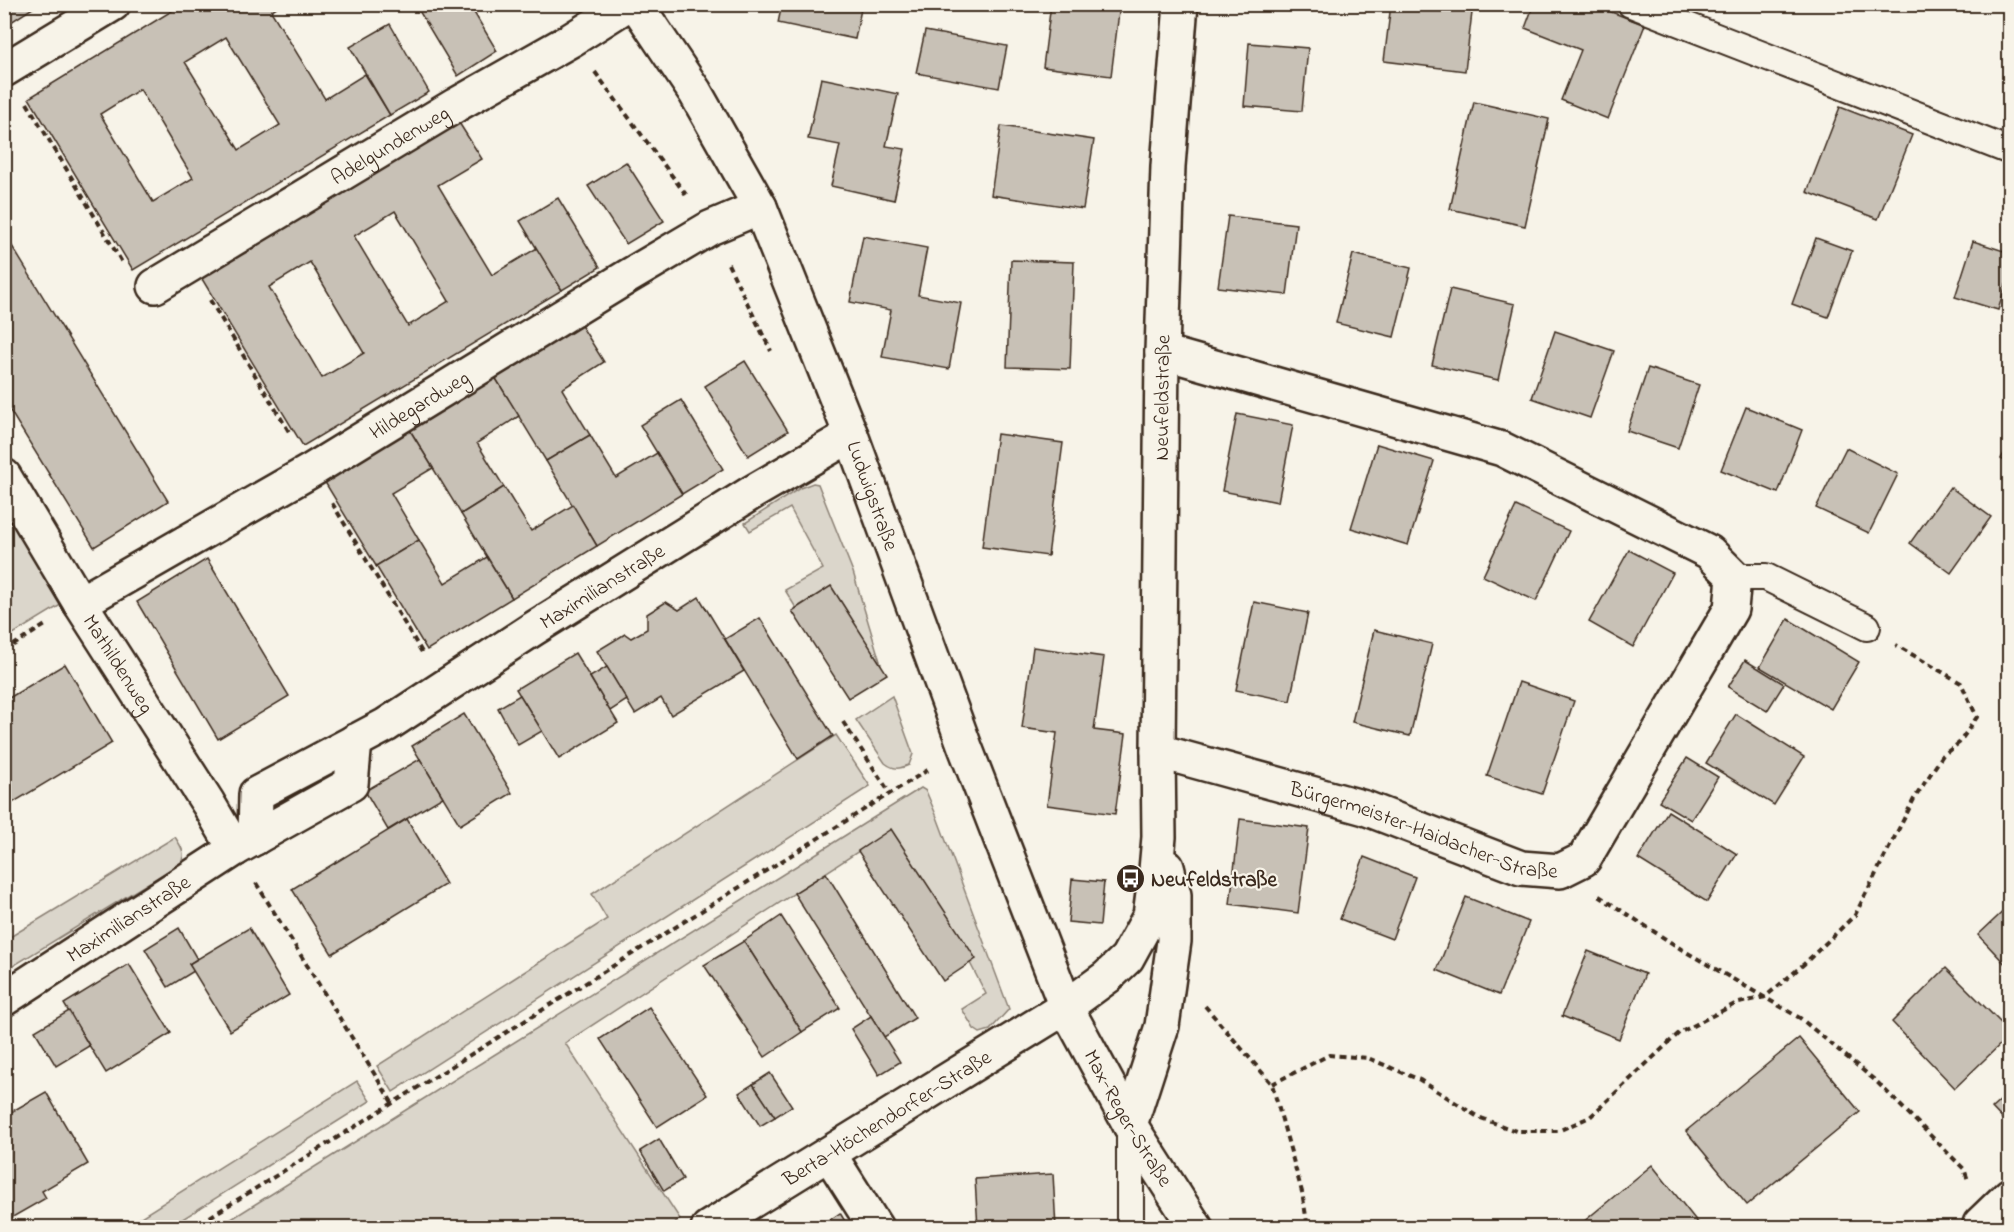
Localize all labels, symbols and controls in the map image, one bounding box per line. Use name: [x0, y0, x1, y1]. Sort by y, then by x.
street label: Adelgundenweg: [326, 99, 457, 194]
street label: Neufeldstraße: [1148, 334, 1180, 461]
street label: Hildegardweg: [364, 364, 477, 448]
street label: Ludwigstraße: [837, 437, 905, 556]
street label: Maximilianstraße: [535, 537, 672, 638]
street label: Mathildenweg: [74, 609, 160, 721]
street label: Bürgermeister-Haidacher-Straße: [1285, 775, 1559, 888]
bus stop icon: Neufeldstraße: [1114, 863, 1146, 895]
place label: Neufeldstraße: [1151, 866, 1278, 896]
street label: Maximilianstraße: [61, 868, 198, 971]
street label: Berta-Höchendorfer-Straße: [777, 1043, 998, 1196]
street label: Max-Reger-Straße: [1075, 1045, 1179, 1194]

